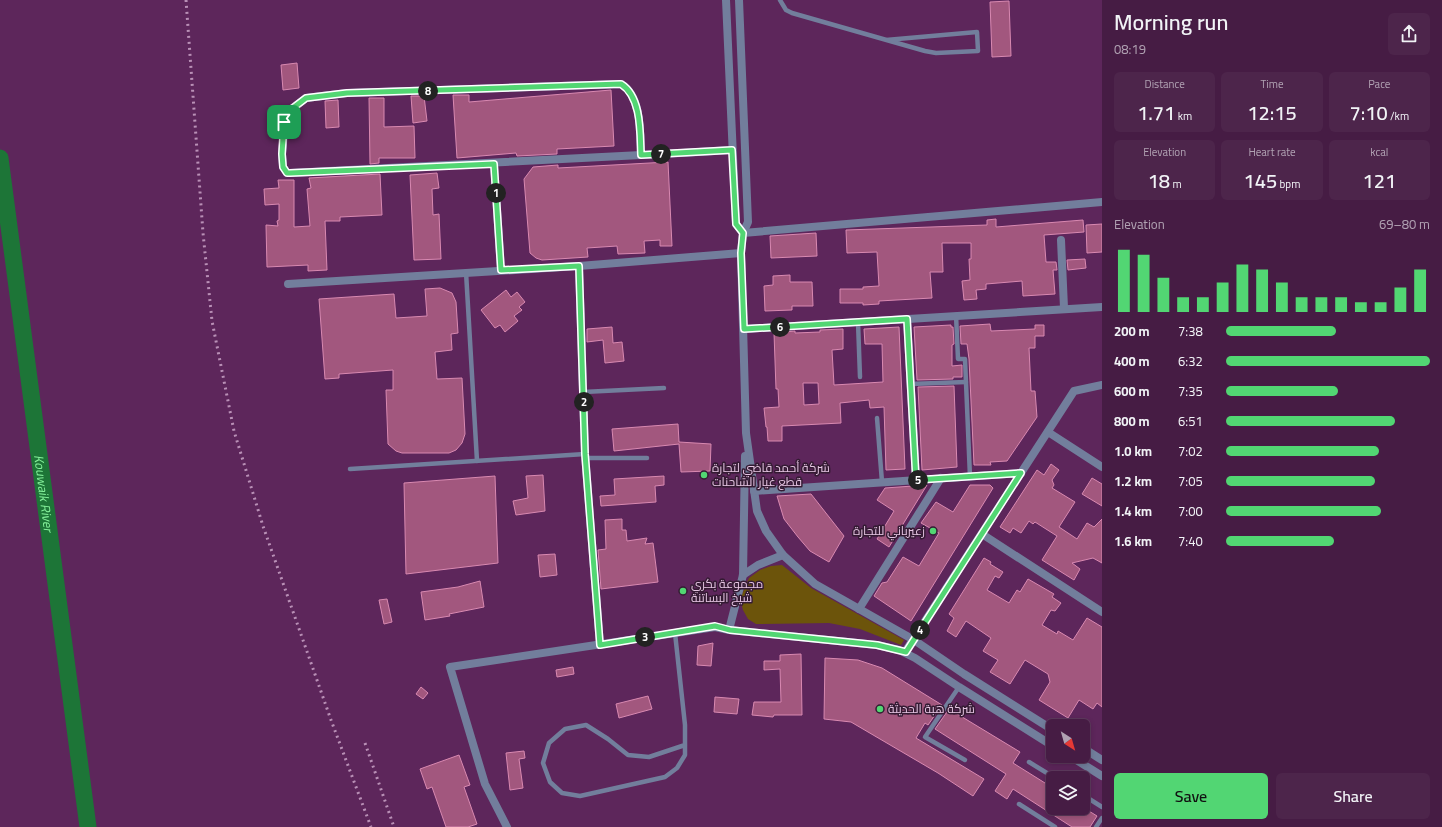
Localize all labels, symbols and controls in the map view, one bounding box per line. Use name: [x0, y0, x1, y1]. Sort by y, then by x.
text: Morning run: [1114, 1, 1228, 43]
button: share: [1388, 13, 1430, 55]
text: 08:19: [1114, 37, 1146, 61]
text: Distance: [1145, 74, 1185, 94]
text: Time: [1261, 74, 1283, 94]
text: Pace: [1368, 74, 1390, 94]
pin: 8: [418, 81, 438, 101]
text: 8: [425, 81, 431, 101]
text: 1.71: [1137, 94, 1175, 131]
text: 12:15: [1247, 94, 1297, 131]
text: 7:10: [1350, 94, 1388, 131]
pin: [267, 105, 301, 139]
text: km: [1175, 106, 1192, 126]
text: /km: [1388, 106, 1409, 126]
icon: arrive: [273, 111, 295, 133]
text: Elevation: [1143, 142, 1186, 162]
text: Heart rate: [1248, 142, 1296, 162]
text: kcal: [1370, 142, 1388, 162]
pin: 7: [651, 144, 671, 164]
text: 7: [658, 144, 664, 164]
text: 18: [1148, 162, 1170, 199]
text: 145: [1244, 162, 1277, 199]
text: 121: [1363, 162, 1396, 199]
text: m: [1170, 174, 1182, 194]
text: bpm: [1277, 174, 1300, 194]
pin: 1: [486, 183, 506, 203]
text: 1: [493, 183, 499, 203]
text: Elevation: [1114, 212, 1165, 236]
text: 69–80 m: [1379, 212, 1430, 236]
pin: 6: [770, 317, 790, 337]
text: 6: [777, 317, 783, 337]
text: 200 m: [1114, 319, 1150, 343]
text: 7:38: [1178, 319, 1203, 343]
text: 400 m: [1114, 349, 1150, 373]
text: 6:32: [1178, 349, 1203, 373]
text: 600 m: [1114, 379, 1150, 403]
text: 7:35: [1178, 379, 1203, 403]
pin: 2: [574, 392, 594, 412]
text: 2: [581, 392, 587, 412]
text: 800 m: [1114, 409, 1150, 433]
text: 6:51: [1178, 409, 1203, 433]
text: 1.0 km: [1114, 439, 1152, 463]
text: 7:02: [1178, 439, 1203, 463]
water label: Kouwaik River: [27, 453, 61, 535]
place label: شركة أحمد قاضي لتجارة قطع غيار الشاحنات: [712, 456, 830, 493]
text: 1.2 km: [1114, 469, 1152, 493]
text: 7:05: [1178, 469, 1203, 493]
marker: شركة أحمد قاضي لتجارة قطع غيار الشاحنات: [699, 470, 709, 480]
pin: 5: [908, 470, 928, 490]
text: 5: [915, 470, 921, 490]
text: 1.4 km: [1114, 499, 1152, 523]
text: 7:00: [1178, 499, 1203, 523]
place label: زعيرباني للتجارة: [853, 519, 925, 542]
marker: زعيرباني للتجارة: [928, 526, 938, 536]
text: 1.6 km: [1114, 529, 1152, 553]
text: 7:40: [1178, 529, 1203, 553]
place label: مجموعة بكري شيخ البساتنة: [691, 572, 763, 609]
marker: مجموعة بكري شيخ البساتنة: [678, 586, 688, 596]
pin: 4: [910, 620, 930, 640]
text: 4: [917, 620, 923, 640]
pin: 3: [635, 627, 655, 647]
text: 3: [642, 627, 648, 647]
place label: شركة هبة الحديثة: [888, 697, 975, 720]
marker: شركة هبة الحديثة: [875, 704, 885, 714]
north arrow: [1046, 719, 1090, 763]
map controls: [1046, 719, 1090, 815]
button: layers: [1046, 771, 1090, 815]
button: Save: [1114, 773, 1268, 819]
button: Share: [1276, 773, 1430, 819]

